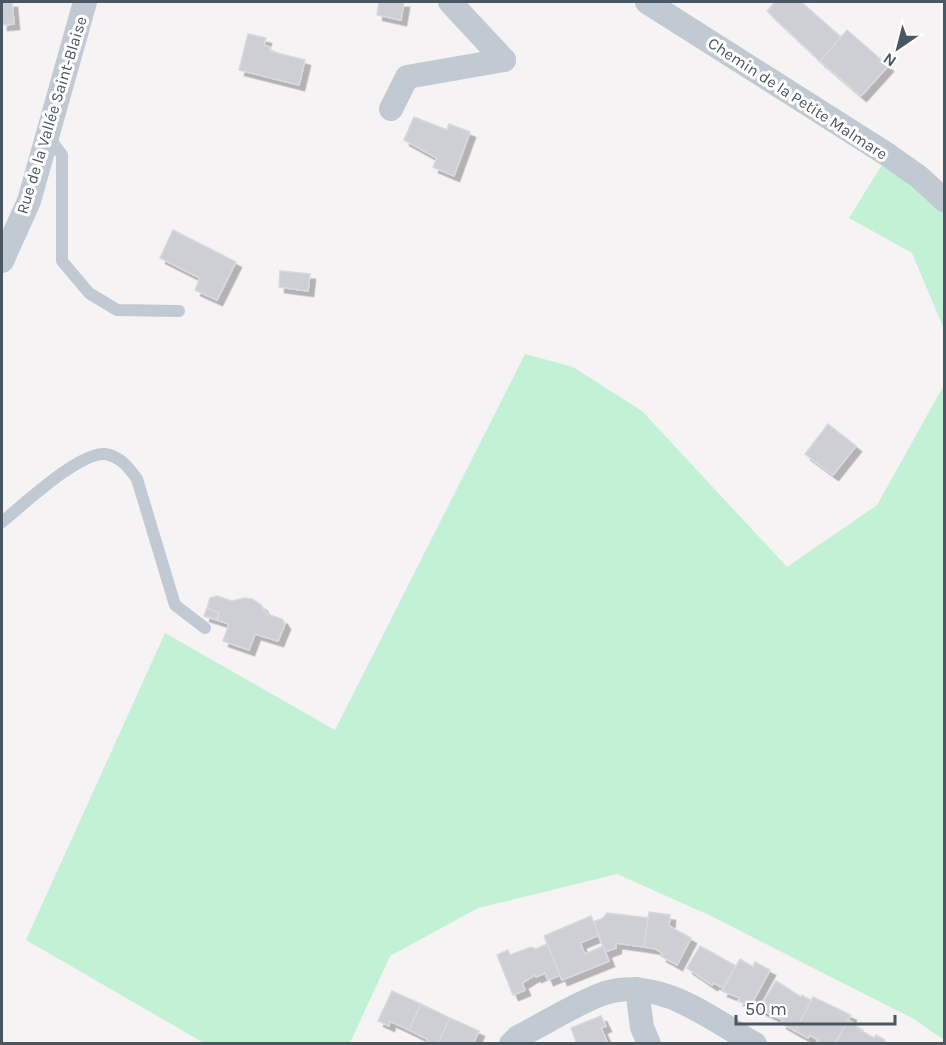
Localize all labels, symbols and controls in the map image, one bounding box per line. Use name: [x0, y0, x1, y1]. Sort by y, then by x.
street label: Rue de la Vallée Saint-Blaise: [12, 14, 91, 216]
north arrow: [868, 18, 928, 78]
street label: Chemin de la Petite Malmare: [705, 33, 891, 164]
text: N: [880, 49, 900, 71]
scale bar: [736, 988, 895, 1026]
text: 50 m: [745, 998, 787, 1020]

